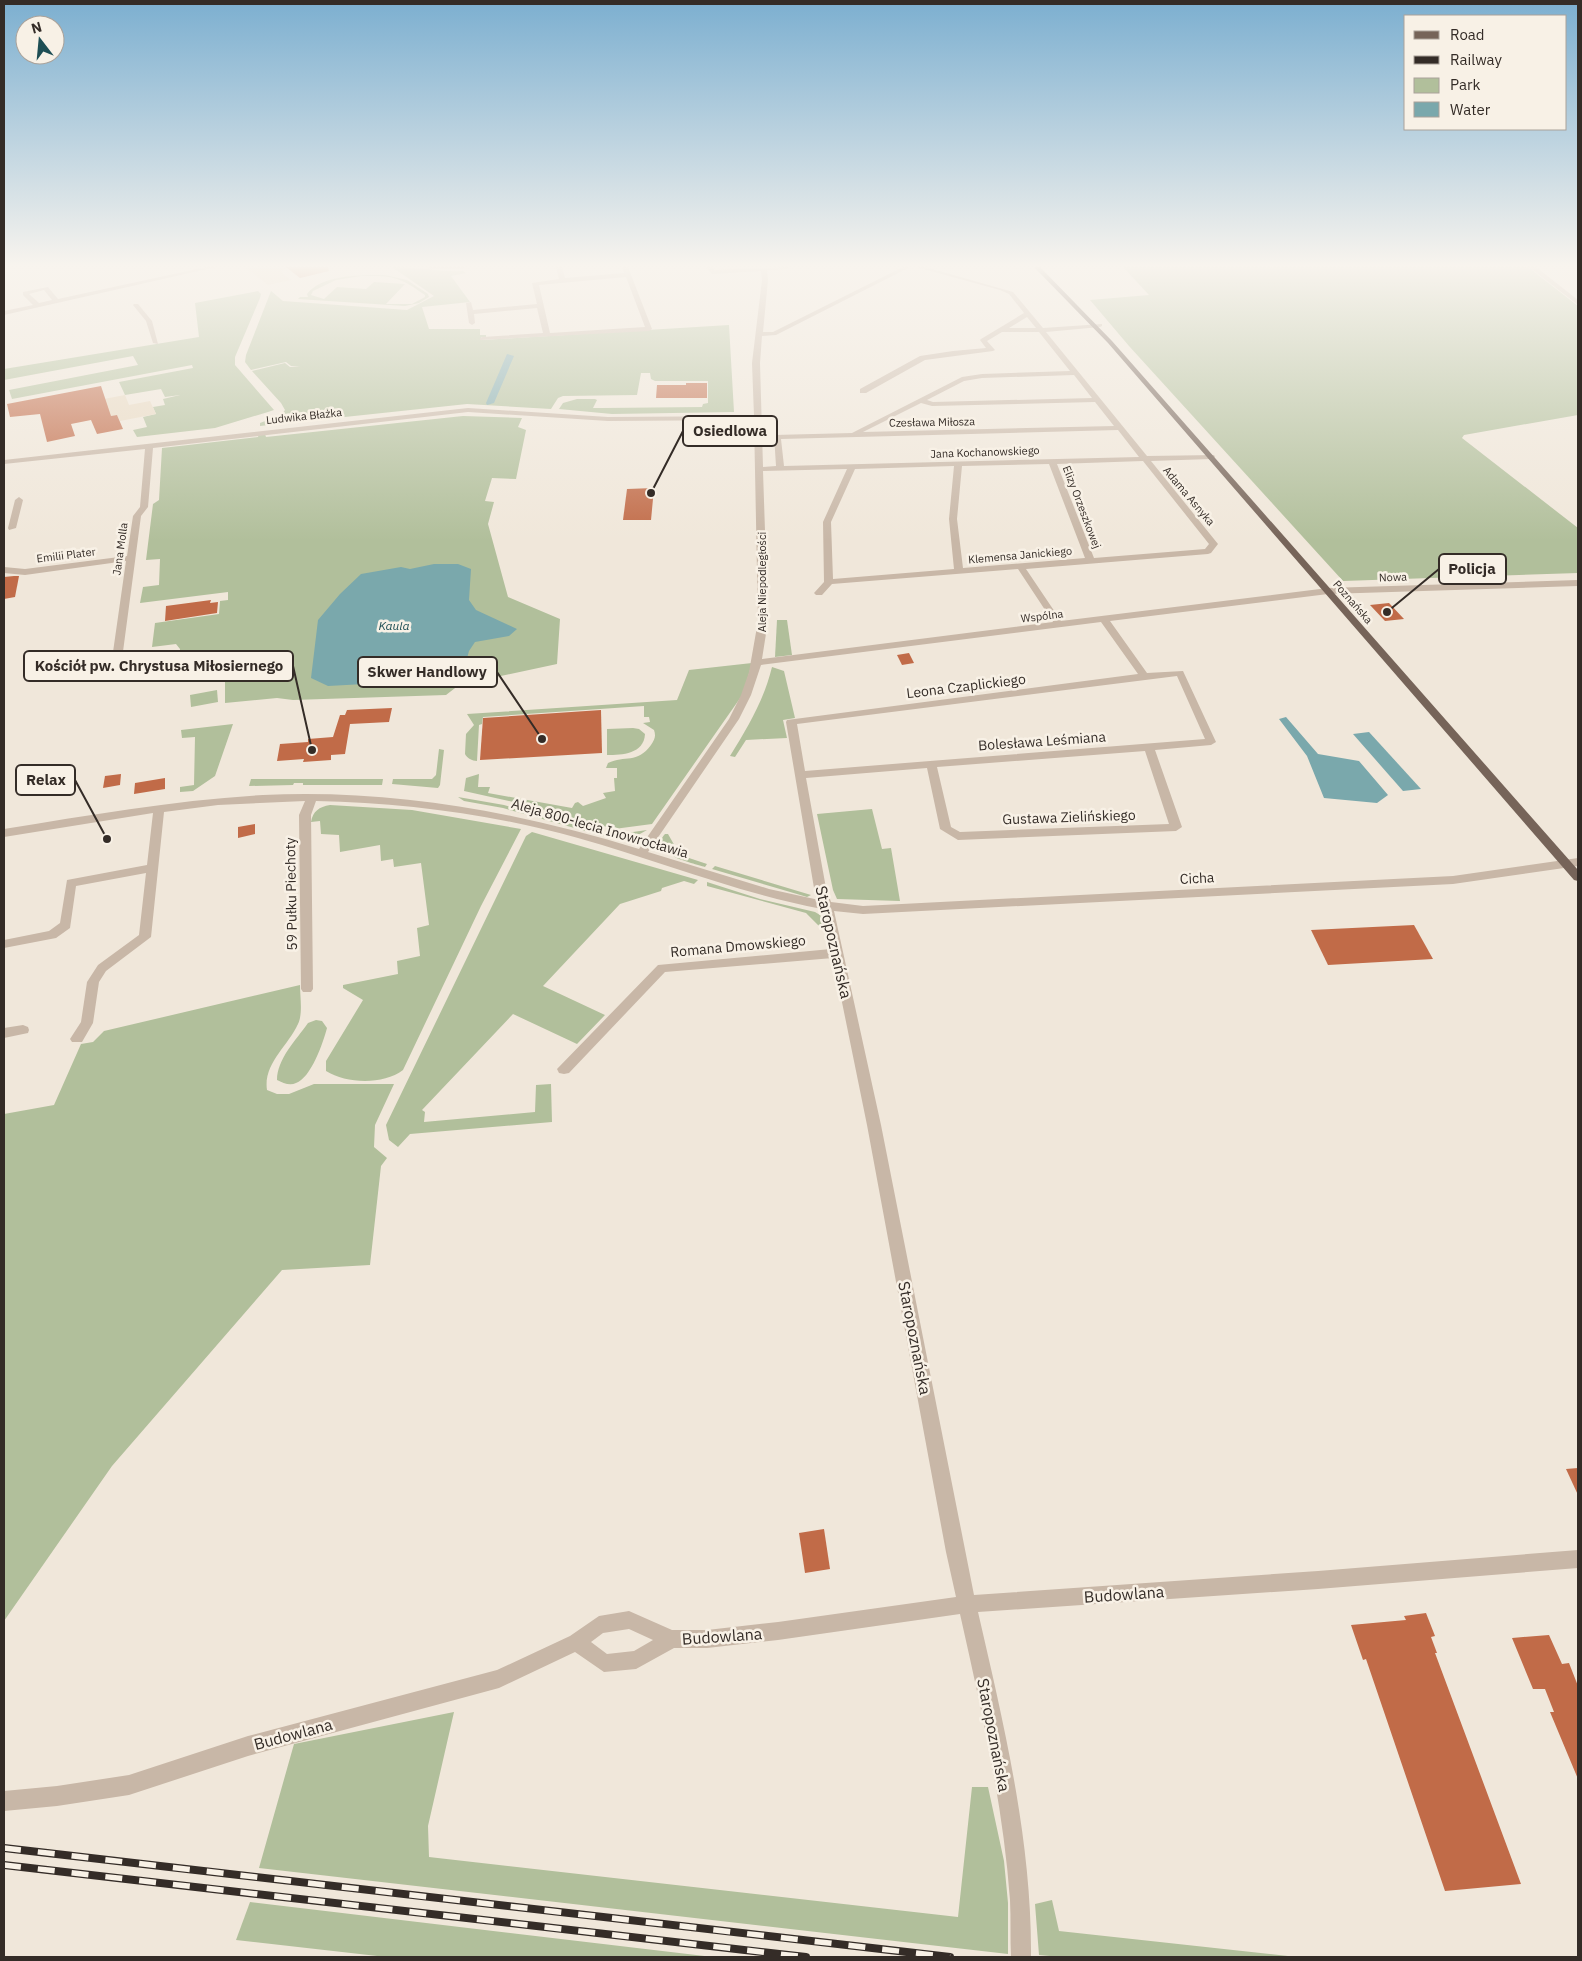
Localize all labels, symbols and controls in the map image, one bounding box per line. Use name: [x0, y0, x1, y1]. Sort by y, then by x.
north arrow: [15, 15, 65, 65]
legend: [1404, 15, 1567, 130]
text: N: [29, 17, 44, 38]
text: Road: [1450, 25, 1485, 44]
text: Railway: [1450, 50, 1503, 69]
text: Park: [1450, 75, 1480, 94]
text: Water: [1450, 100, 1491, 119]
street label: Ludwika Błażka: [265, 405, 343, 427]
street label: Czesława Miłosza: [889, 414, 975, 430]
callout: Osiedlowa: [683, 416, 777, 446]
text: Osiedlowa: [693, 421, 767, 440]
street label: Jana Kochanowskiego: [930, 443, 1040, 461]
street label: Elizy Orzeszkowej: [1060, 464, 1104, 550]
street label: Adama Asnyka: [1160, 464, 1218, 529]
street label: Jana Molla: [109, 522, 131, 576]
street label: Aleja Niepodległości: [755, 532, 769, 632]
street label: Klemensa Janickiego: [967, 543, 1073, 567]
street label: Emilii Plater: [36, 544, 96, 566]
callout: Policja: [1439, 554, 1506, 584]
text: Policja: [1448, 559, 1496, 578]
street label: Nowa: [1379, 570, 1407, 584]
street label: Poznańska: [1330, 577, 1376, 627]
street label: Wspólna: [1020, 606, 1064, 626]
water label: Kaula: [379, 618, 409, 633]
callout: Kościół pw. Chrystusa Miłosiernego: [24, 651, 293, 681]
text: Kościół pw. Chrystusa Miłosiernego: [35, 656, 283, 675]
callout: Skwer Handlowy: [358, 657, 497, 687]
text: Skwer Handlowy: [367, 662, 487, 681]
street label: Leona Czaplickiego: [905, 670, 1027, 702]
street label: Bolesława Leśmiana: [978, 728, 1107, 754]
callout: Relax: [16, 765, 75, 795]
text: Relax: [26, 770, 66, 789]
street label: Aleja 800-lecia Inowrocławia: [509, 794, 691, 862]
street label: Gustawa Zielińskiego: [1002, 806, 1136, 828]
street label: 59 Pułku Piechoty: [281, 837, 301, 951]
street label: Cicha: [1179, 868, 1215, 888]
street label: Staropoznańska: [811, 884, 857, 1001]
street label: Romana Dmowskiego: [670, 931, 807, 961]
street label: Staropoznańska: [894, 1280, 936, 1397]
street label: Budowlana: [1083, 1581, 1165, 1607]
street label: Budowlana: [681, 1623, 763, 1649]
street label: Staropoznańska: [973, 1677, 1015, 1794]
street label: Budowlana: [252, 1714, 335, 1754]

